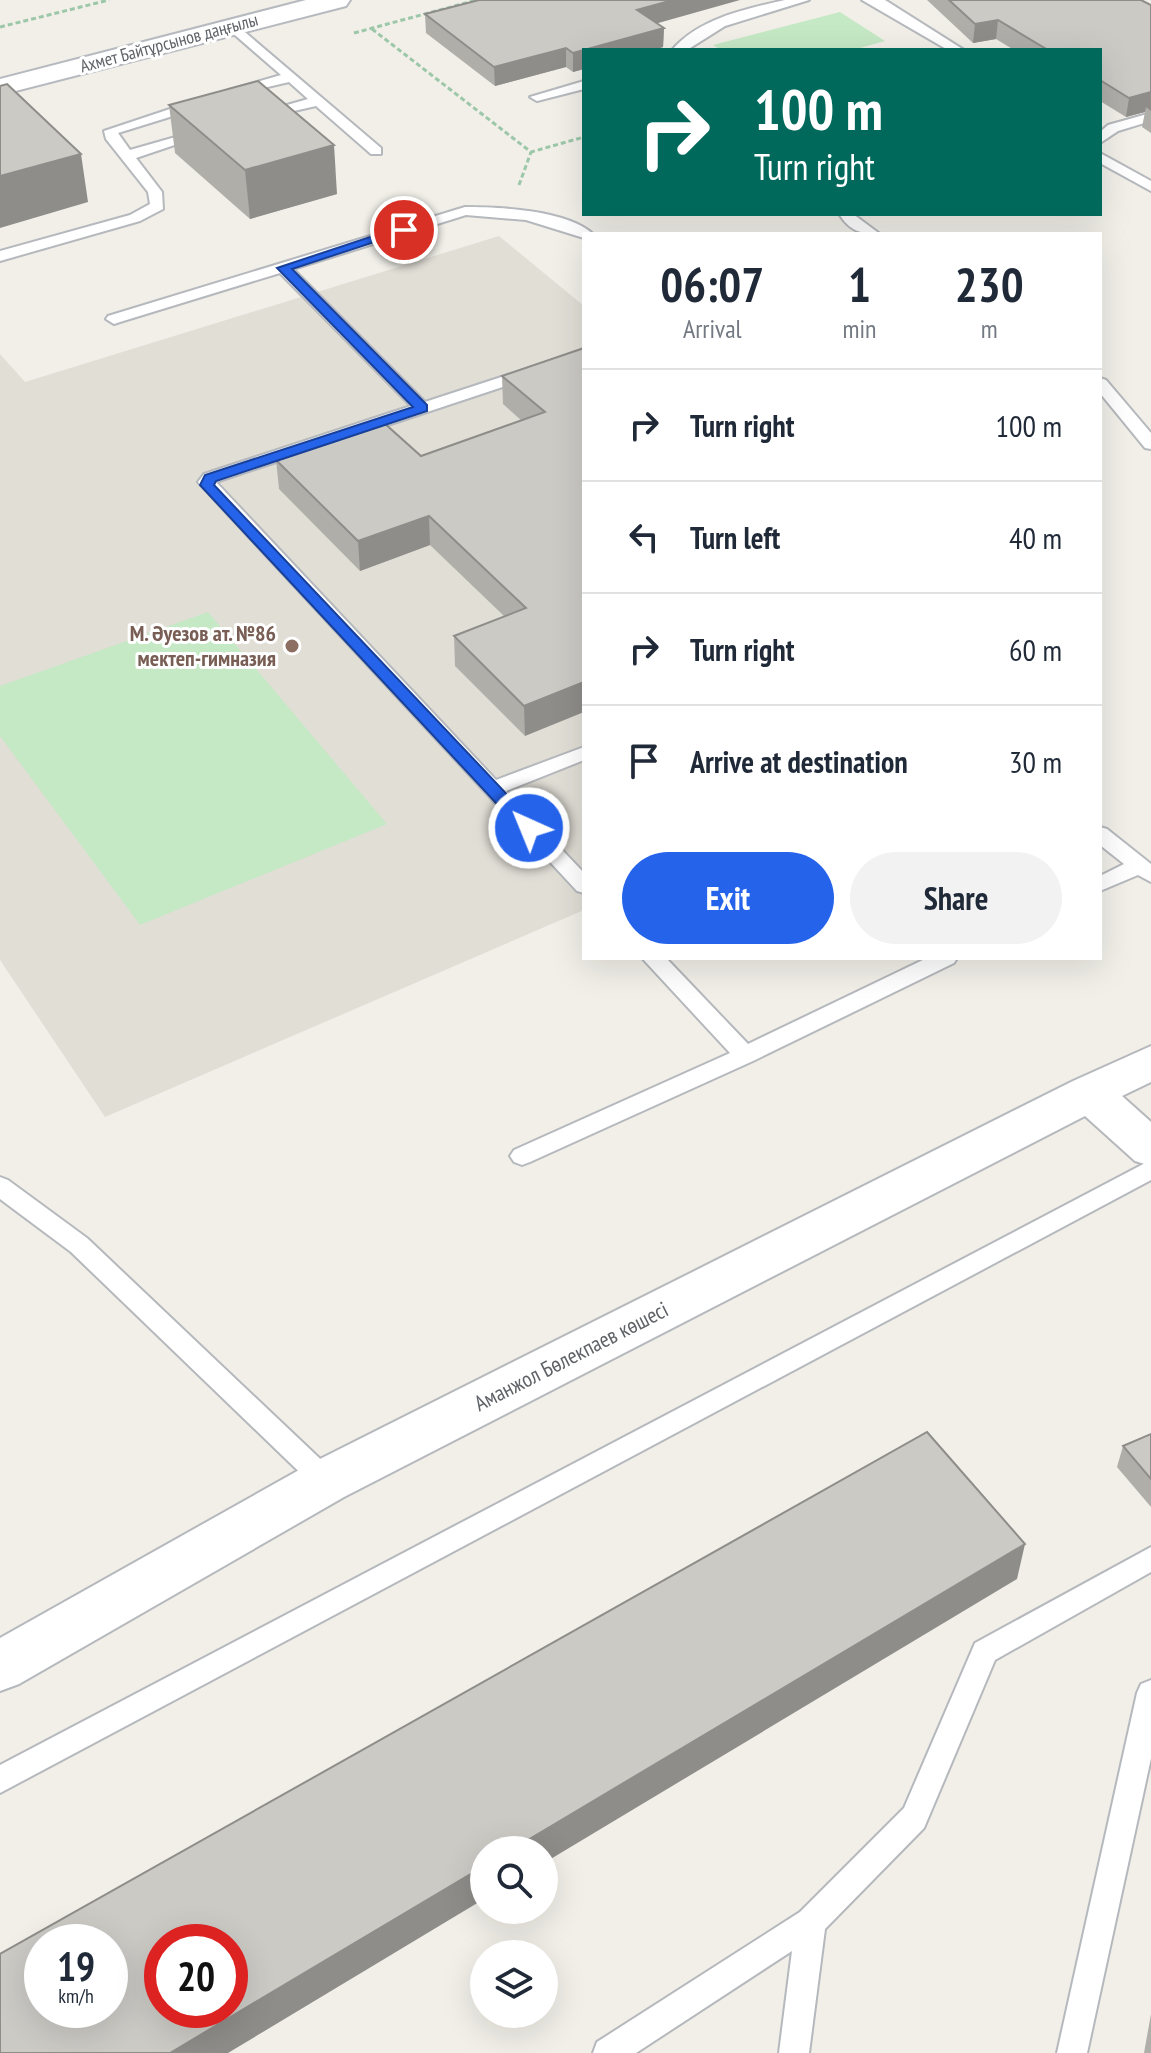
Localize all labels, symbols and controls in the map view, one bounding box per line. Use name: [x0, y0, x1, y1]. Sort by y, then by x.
street label: Ахмет Байтұрсынов даңғылы: [77, 8, 260, 77]
text: 100 m: [754, 73, 883, 145]
icon: right: [622, 80, 726, 184]
text: Turn right: [754, 143, 875, 190]
pin: [370, 196, 438, 264]
icon: arrive: [382, 208, 426, 252]
text: 06:07: [660, 253, 764, 315]
text: 1: [848, 253, 871, 315]
text: 230: [955, 253, 1024, 315]
text: Arrival: [683, 312, 742, 345]
text: min: [842, 312, 876, 345]
text: m: [981, 312, 998, 345]
icon: right: [622, 403, 666, 447]
text: Turn right: [690, 406, 794, 445]
text: 100 m: [996, 406, 1062, 445]
icon: left: [622, 515, 666, 559]
text: Turn left: [690, 518, 780, 557]
text: 40 m: [1009, 518, 1062, 557]
place label: М. Әуезов ат. №86 мектеп-гимназия: [130, 619, 276, 672]
icon: right: [622, 627, 666, 671]
text: Turn right: [690, 630, 794, 669]
text: 60 m: [1009, 630, 1062, 669]
marker: М. Әуезов ат. №86 мектеп-гимназия: [283, 637, 301, 655]
icon: arrive: [622, 739, 666, 783]
text: Arrive at destination: [690, 742, 908, 781]
text: 30 m: [1009, 742, 1062, 781]
position arrow: [487, 786, 571, 870]
button: Exit: [622, 852, 834, 944]
button: Share: [850, 852, 1062, 944]
street label: Аманжол Бөлекпаев көшесі: [469, 1295, 673, 1417]
map controls: [470, 1836, 558, 2028]
button: search: [470, 1836, 558, 1924]
speed limit sign: 20: [144, 1924, 248, 2028]
text: 19: [57, 1940, 95, 1992]
button: layers: [470, 1940, 558, 2028]
text: km/h: [58, 1983, 94, 2009]

